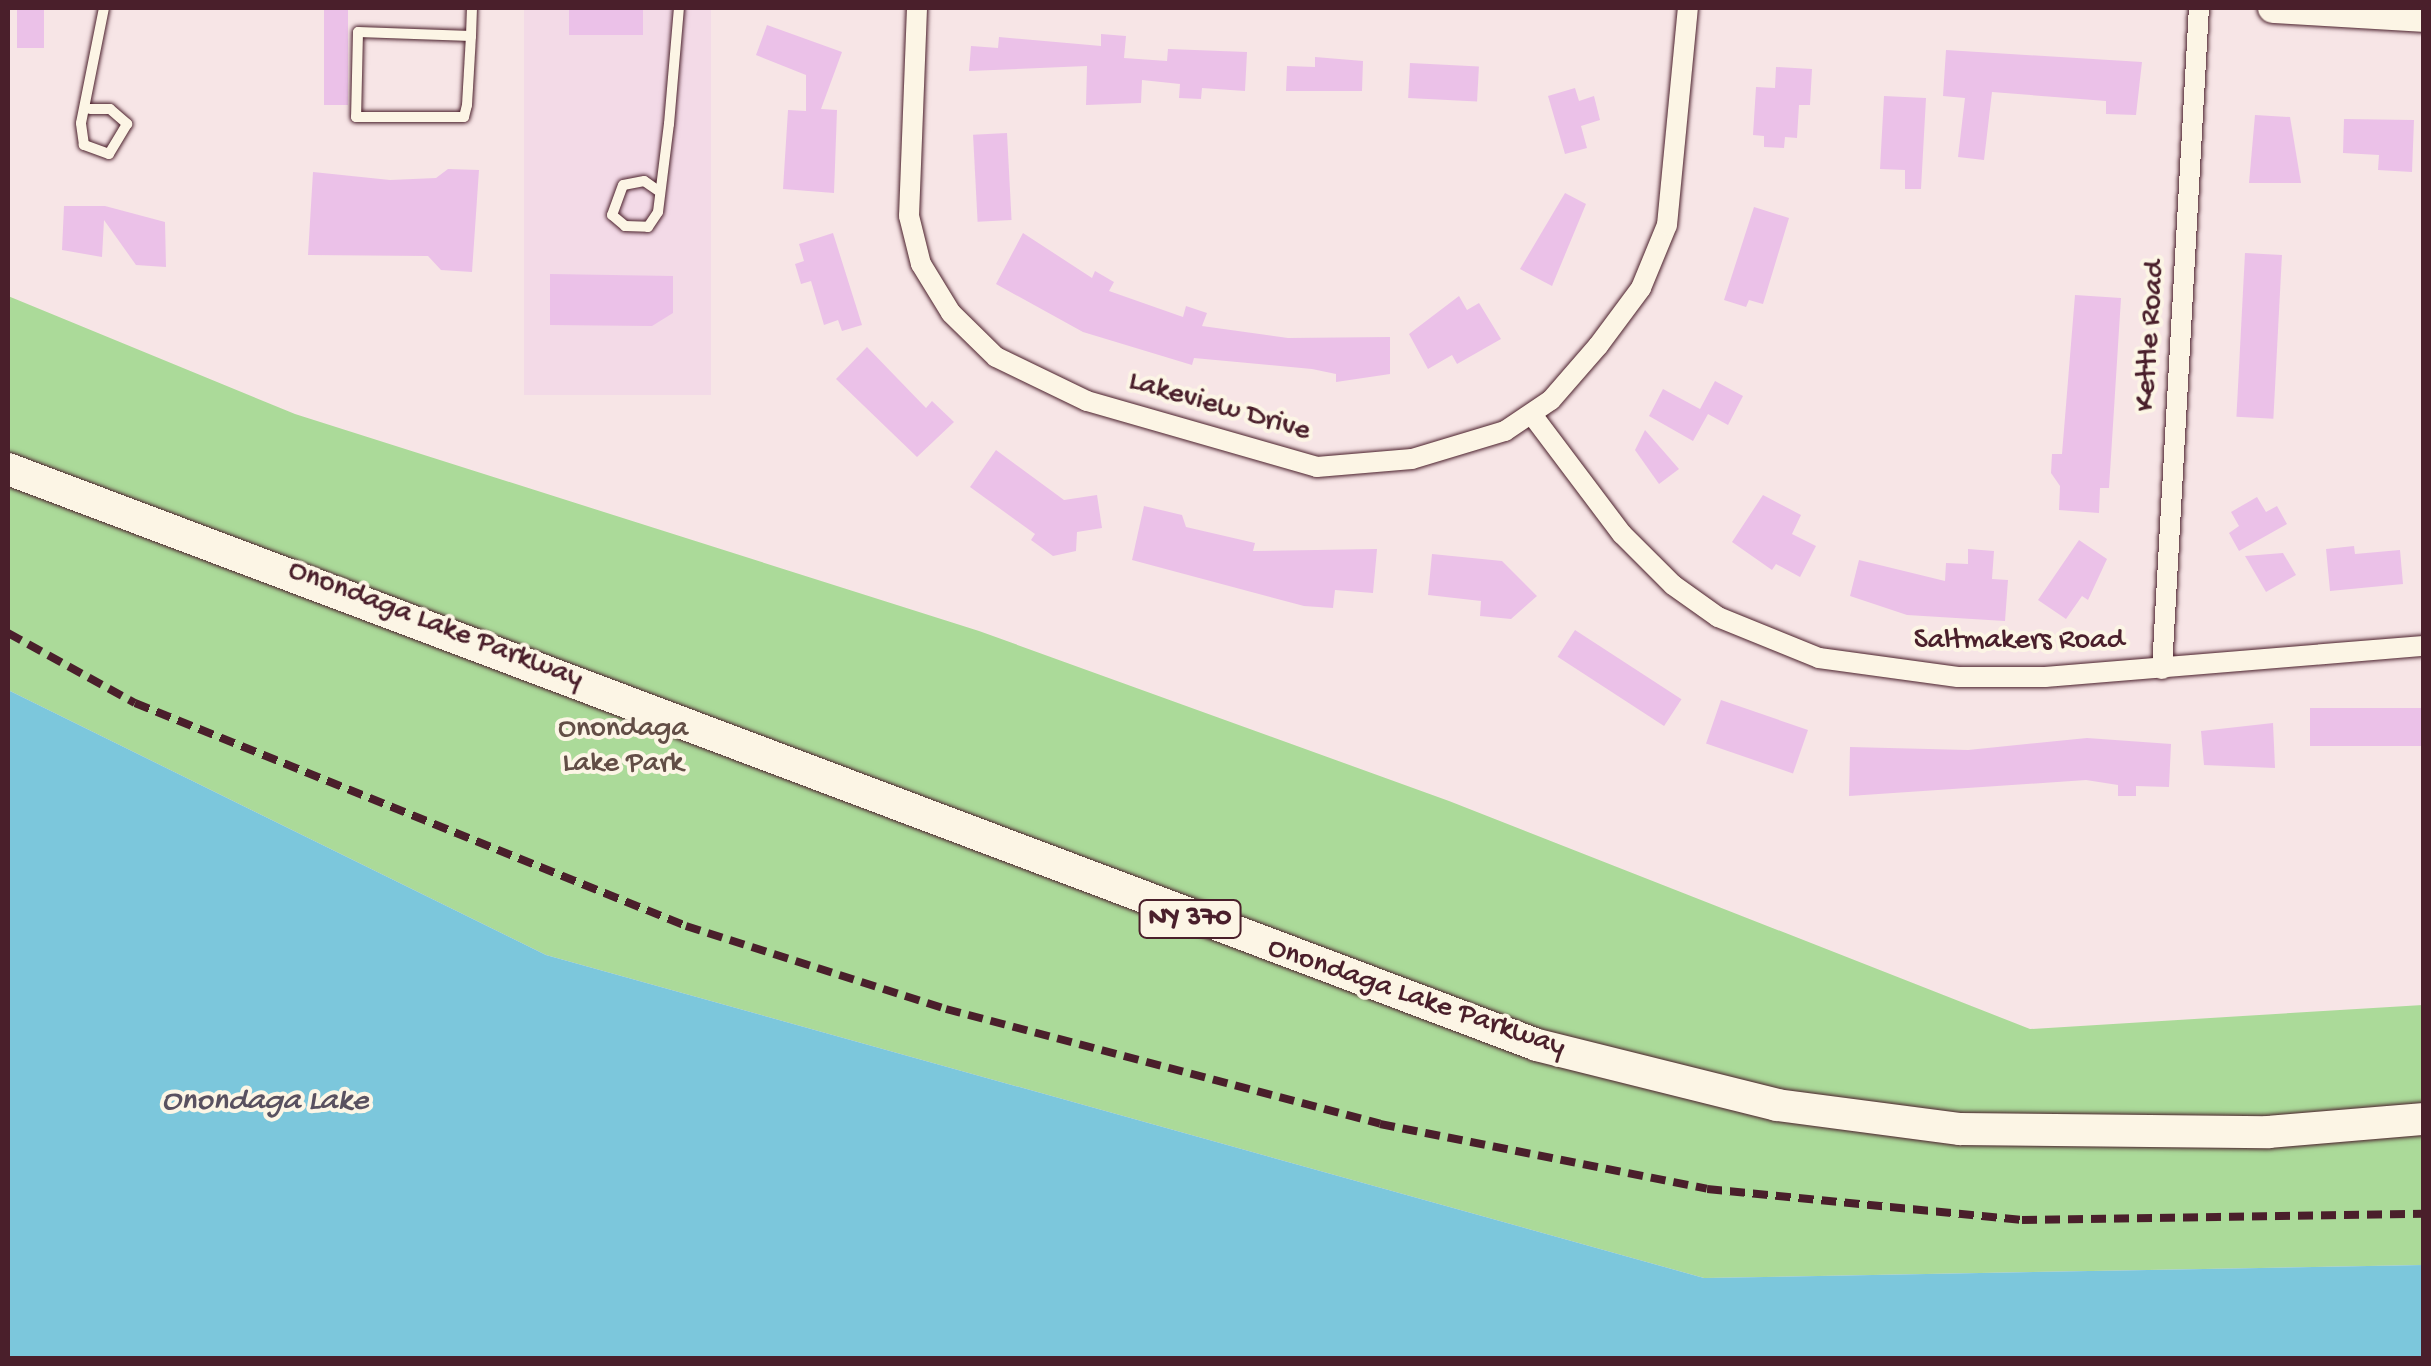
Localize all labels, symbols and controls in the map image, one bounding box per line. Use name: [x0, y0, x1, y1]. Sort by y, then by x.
street label: Kettle Road: [2129, 259, 2175, 413]
street label: Lakeview Drive: [1124, 365, 1314, 451]
street label: Onondaga Lake Parkway: [283, 553, 587, 699]
street label: Saltmakers Road: [1914, 624, 2124, 660]
park label: Onondaga Lake Park: [558, 712, 688, 782]
road number: NY 370: [1138, 896, 1242, 942]
street label: Onondaga Lake Parkway: [1262, 931, 1570, 1067]
water label: Onondaga Lake: [162, 1083, 368, 1121]

